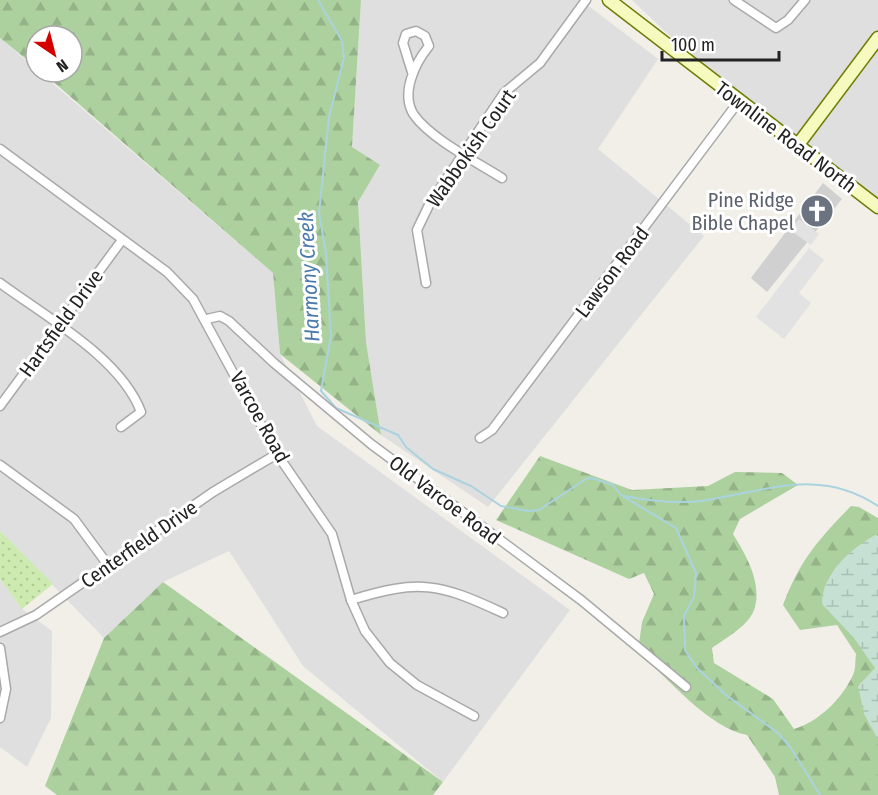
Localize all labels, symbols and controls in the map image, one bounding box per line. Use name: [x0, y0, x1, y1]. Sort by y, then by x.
north arrow: [24, 24, 84, 84]
scale bar: [662, 24, 779, 62]
text: 100 m: [671, 34, 715, 56]
text: N: [53, 55, 72, 76]
street label: Townline Road North: [711, 76, 861, 198]
street label: Wabbokish Court: [421, 84, 521, 212]
place label: Pine Ridge Bible Chapel: [692, 188, 794, 235]
church icon: Pine Ridge Bible Chapel: [799, 193, 835, 229]
water label: Harmony Creek: [293, 211, 325, 343]
street label: Lawson Road: [570, 222, 654, 322]
street label: Hartsfield Drive: [14, 264, 108, 382]
street label: Varcoe Road: [225, 367, 295, 467]
street label: Old Varcoe Road: [384, 450, 506, 550]
street label: Centerfield Drive: [76, 495, 202, 593]

